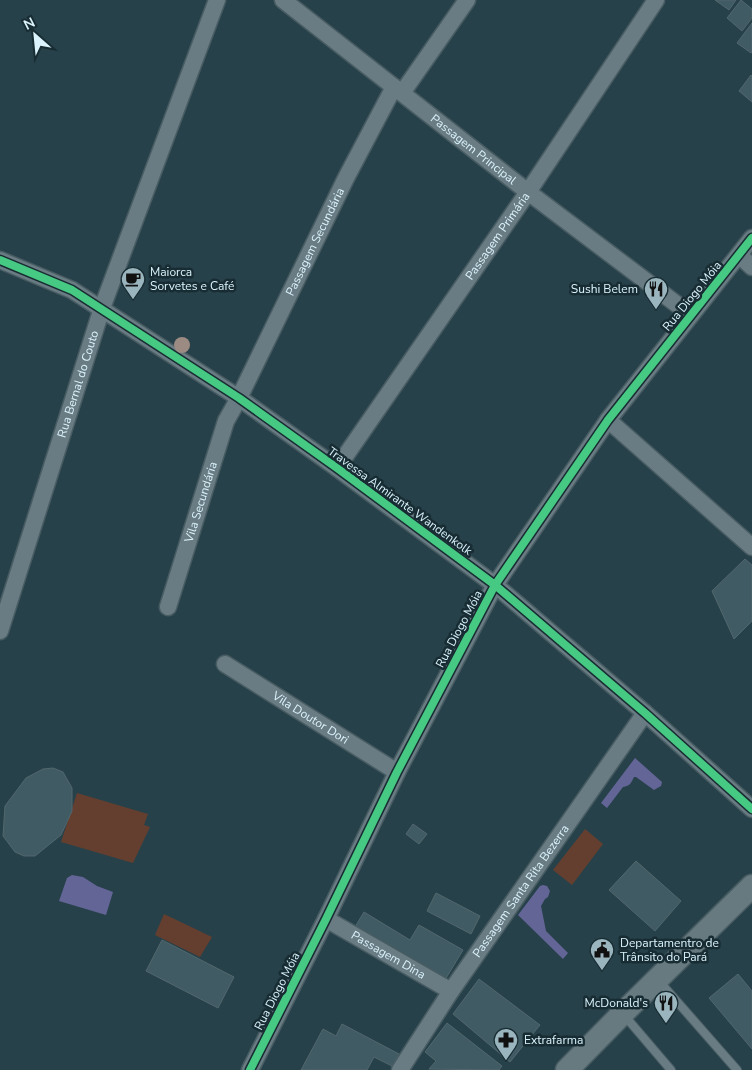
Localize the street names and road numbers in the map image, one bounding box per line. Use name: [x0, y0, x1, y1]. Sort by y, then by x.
street label: Passagem Principal: [427, 111, 520, 188]
street label: Passagem Secundária: [282, 185, 348, 298]
street label: Passagem Primária: [462, 189, 533, 283]
street label: Rua Diogo Móia: [659, 258, 725, 334]
street label: Rua Bernal do Couto: [54, 328, 103, 440]
street label: Travessa Almirante Wandenkolk: [325, 443, 476, 559]
street label: Vila Secundária: [180, 460, 221, 545]
street label: Rua Diogo Móia: [432, 588, 486, 670]
street label: Vila Doutor Dori: [268, 687, 352, 748]
street label: Passagem Santa Rita Bezerra: [469, 821, 573, 961]
street label: Passagem Dina: [348, 927, 428, 983]
street label: Rua Diogo Móia: [250, 949, 304, 1033]

